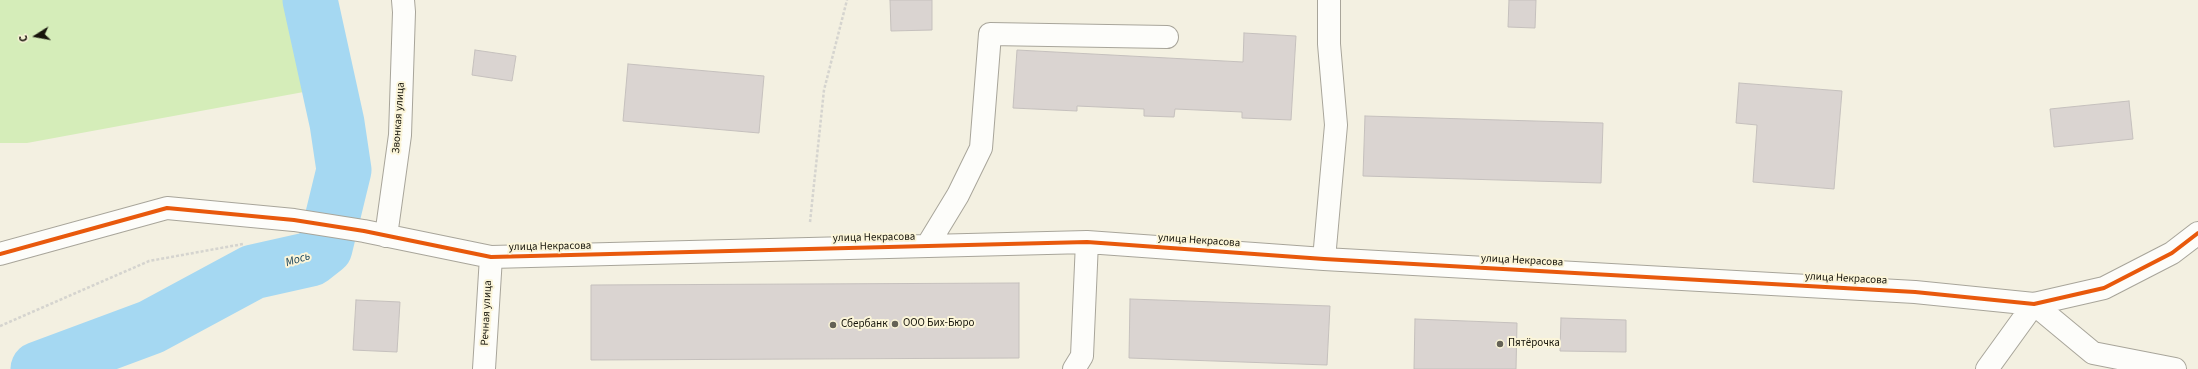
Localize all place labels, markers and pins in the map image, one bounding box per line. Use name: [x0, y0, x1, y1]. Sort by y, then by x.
place label: ООО Бих-Бюро: [903, 317, 974, 331]
place label: Сбербанк: [841, 318, 888, 332]
marker: ООО Бих-Бюро: [890, 319, 900, 329]
marker: Сбербанк: [828, 320, 838, 330]
place label: Пятёрочка: [1508, 337, 1560, 351]
marker: Пятёрочка: [1495, 339, 1505, 349]

